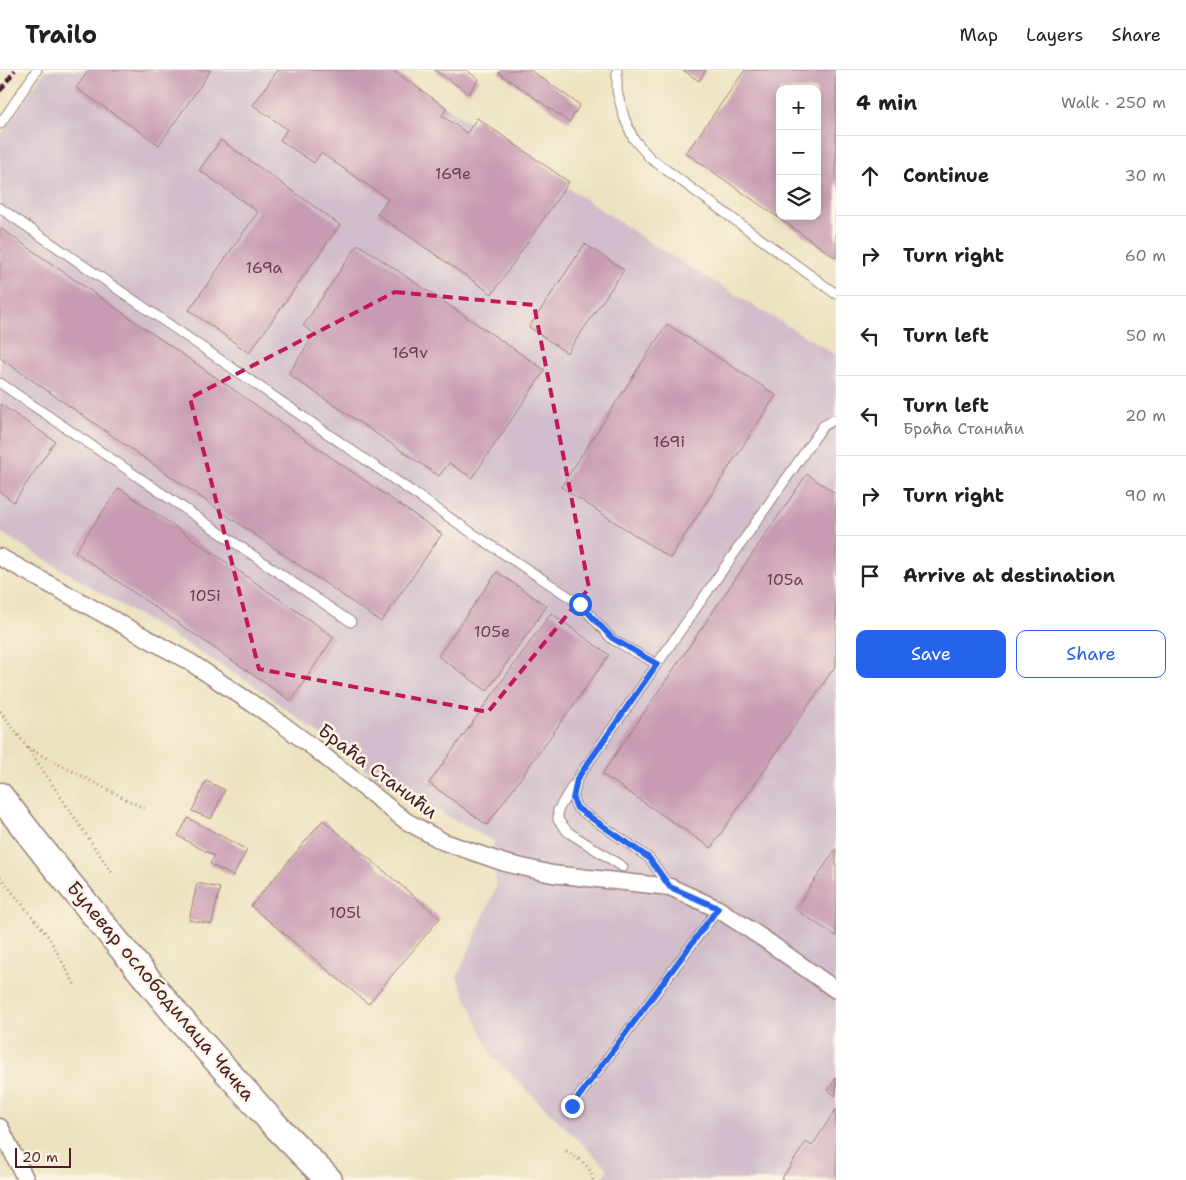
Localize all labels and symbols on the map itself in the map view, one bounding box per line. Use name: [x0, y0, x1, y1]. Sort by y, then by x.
house number: 169e: [435, 163, 471, 184]
house number: 169a: [246, 257, 283, 278]
house number: 169v: [392, 342, 428, 363]
house number: 169i: [653, 431, 685, 452]
house number: 105a: [766, 569, 804, 590]
house number: 105i: [189, 585, 221, 606]
route start: [569, 593, 592, 616]
house number: 105e: [474, 621, 510, 642]
street label: Браћа Станићи: [313, 718, 443, 824]
street label: Булевар ослободилаца Чачка: [61, 876, 261, 1106]
house number: 105l: [329, 902, 361, 923]
route end: [561, 1095, 584, 1118]
scale bar: [15, 1145, 71, 1168]

